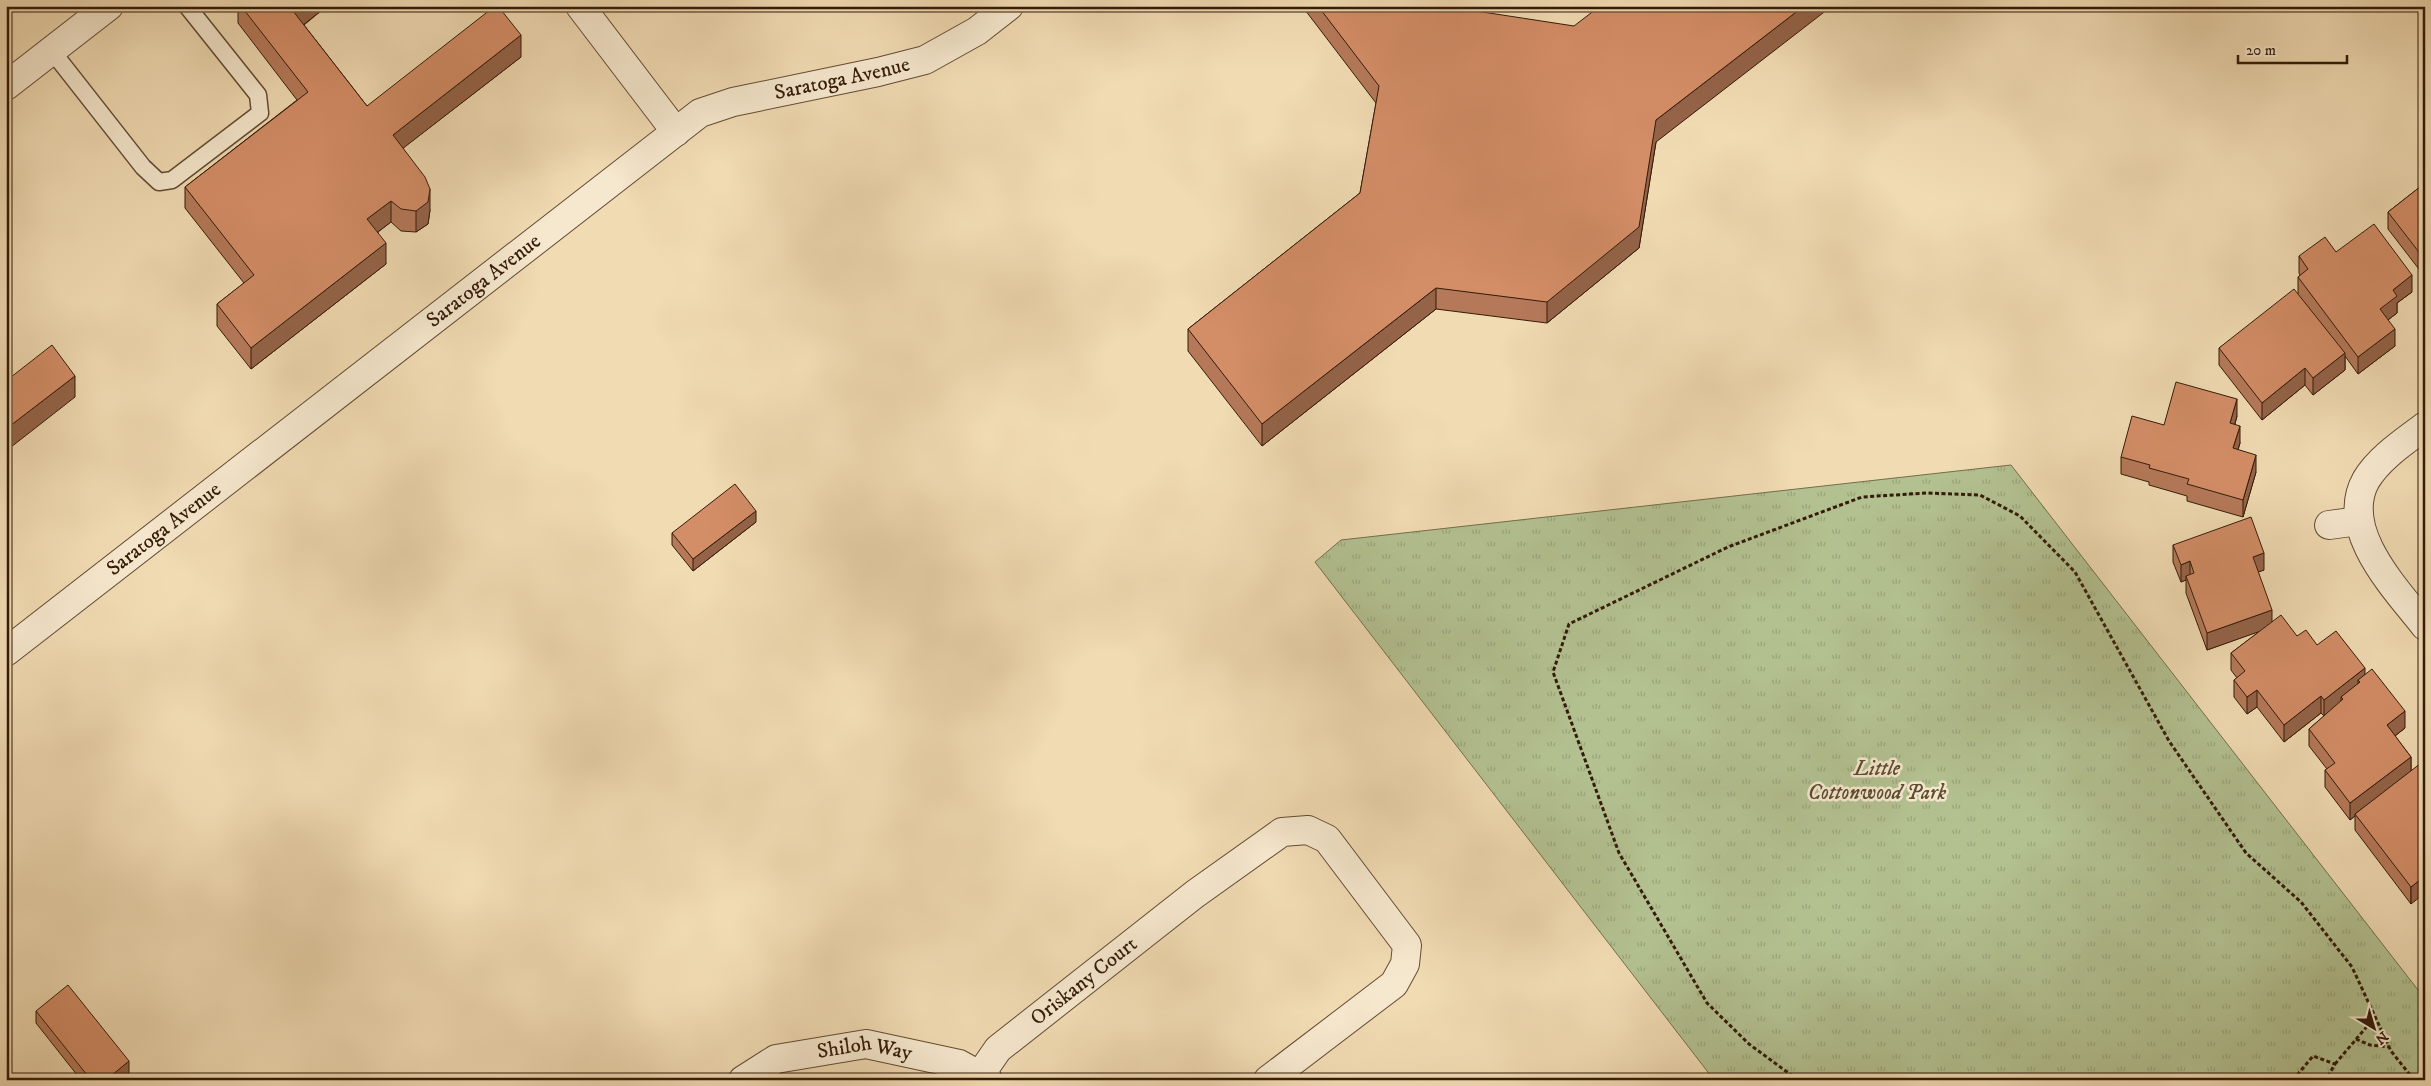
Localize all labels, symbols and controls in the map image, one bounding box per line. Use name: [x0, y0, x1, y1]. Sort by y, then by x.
scale bar: [2238, 32, 2347, 64]
text: 20 m: [2246, 41, 2276, 60]
street label: Saratoga Avenue: [772, 51, 913, 106]
street label: Saratoga Avenue: [421, 228, 546, 333]
street label: Saratoga Avenue: [102, 477, 227, 582]
park label: Little Cottonwood Park: [1808, 756, 1947, 806]
street label: Oriskany Court: [1025, 931, 1143, 1031]
north arrow: [2348, 1004, 2398, 1054]
text: N: [2371, 1027, 2391, 1048]
street label: Shiloh Way: [815, 1030, 915, 1067]

